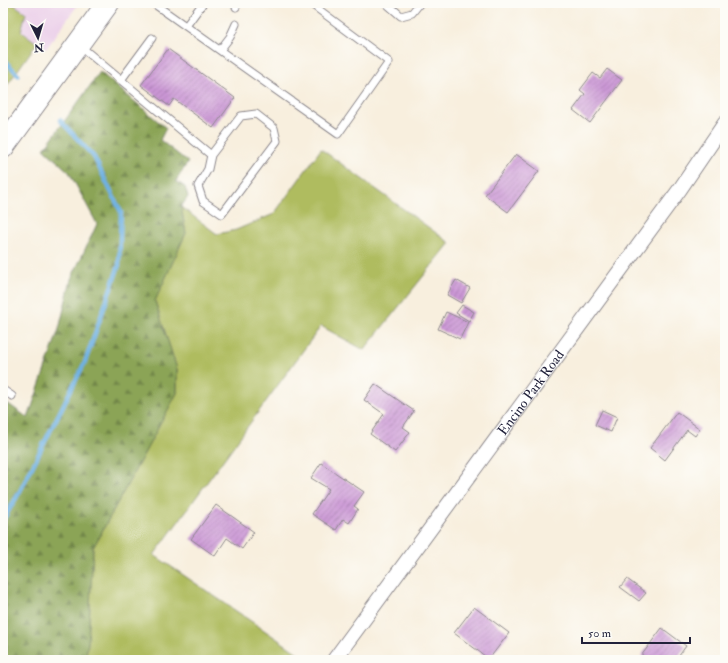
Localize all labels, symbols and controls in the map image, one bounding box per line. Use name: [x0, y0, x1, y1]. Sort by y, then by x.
north arrow: [18, 18, 58, 58]
text: N: [32, 40, 45, 54]
street label: Encino Park Road: [494, 346, 567, 438]
scale bar: [582, 619, 690, 645]
text: 50 m: [588, 626, 612, 641]

